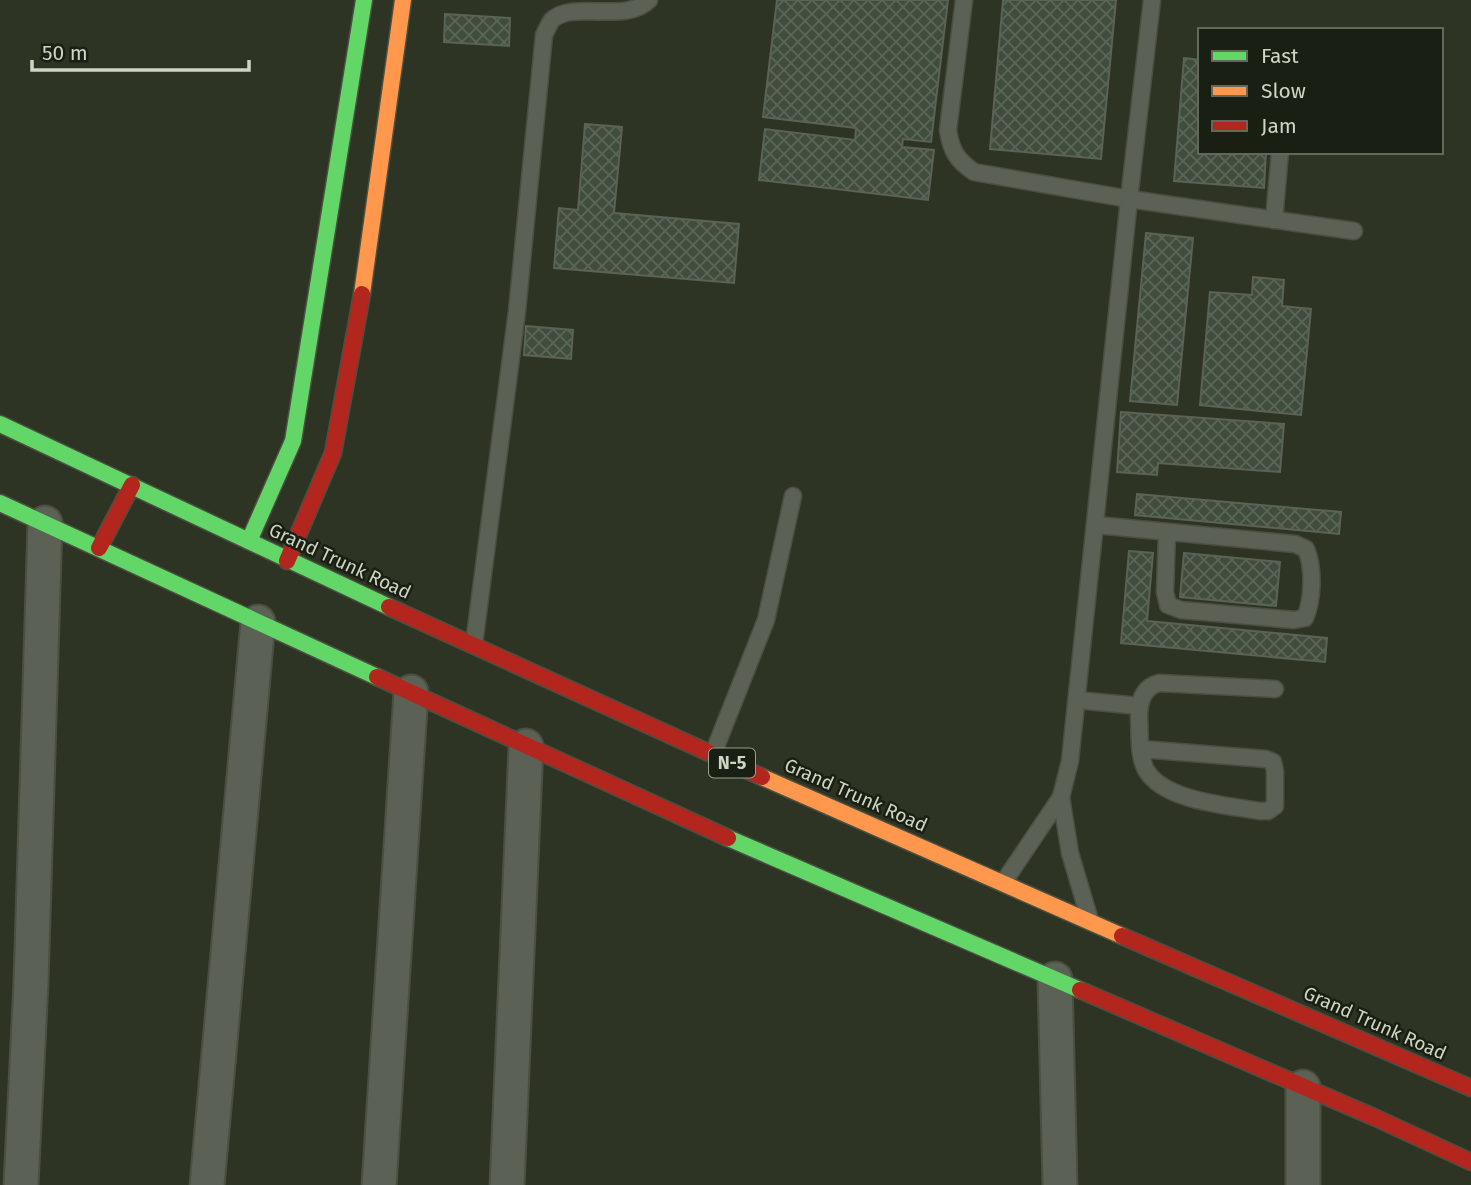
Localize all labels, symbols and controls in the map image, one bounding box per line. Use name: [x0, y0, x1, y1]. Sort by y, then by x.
scale bar: [32, 28, 248, 72]
legend: [1198, 28, 1443, 154]
text: 50 m: [42, 40, 88, 66]
text: Fast: [1261, 43, 1299, 69]
text: Slow: [1261, 78, 1306, 104]
text: Jam: [1261, 113, 1297, 139]
street label: Grand Trunk Road: [265, 518, 415, 604]
road number: N-5: [709, 748, 755, 778]
street label: Grand Trunk Road: [781, 753, 931, 837]
street label: Grand Trunk Road: [1300, 981, 1450, 1065]

